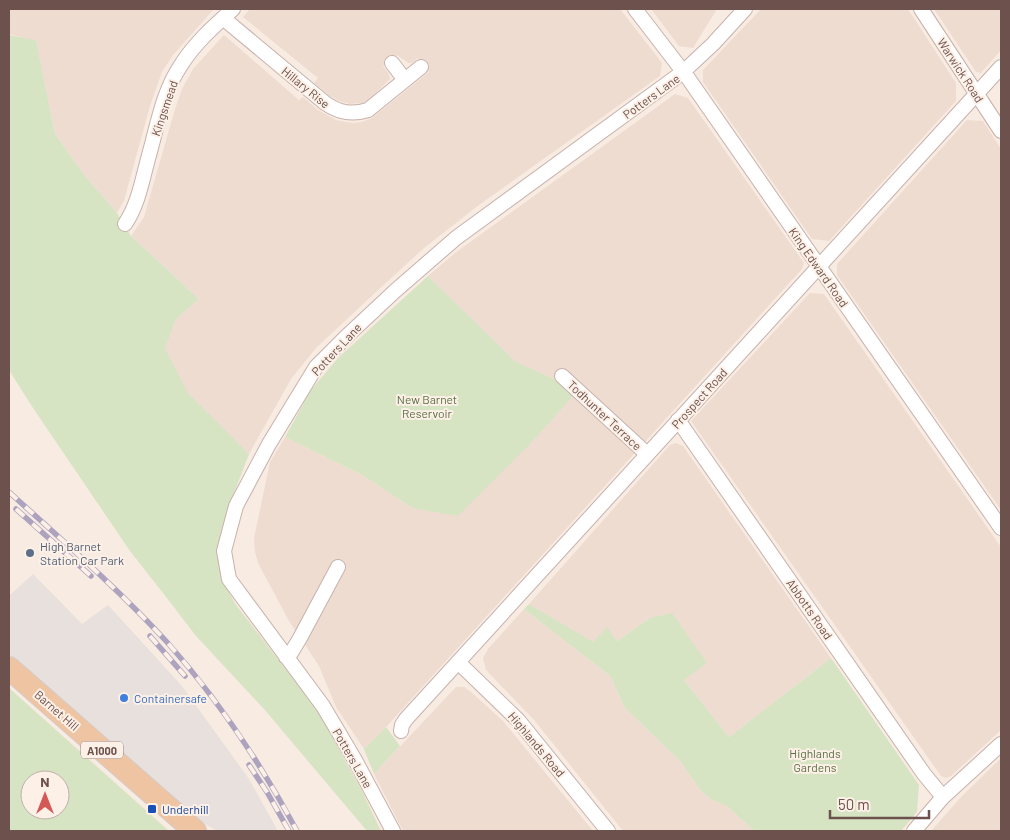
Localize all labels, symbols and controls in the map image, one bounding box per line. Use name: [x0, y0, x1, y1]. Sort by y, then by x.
street label: Warwick Road: [935, 35, 987, 105]
street label: Hillary Rise: [279, 63, 333, 111]
street label: Potters Lane: [620, 71, 682, 121]
street label: Kingsmead: [148, 78, 180, 138]
street label: King Edward Road: [786, 225, 852, 309]
street label: Potters Lane: [308, 320, 364, 378]
street label: Prospect Road: [668, 365, 730, 431]
street label: Todhunter Terrace: [565, 377, 645, 453]
park label: New Barnet Reservoir: [397, 392, 457, 420]
place label: High Barnet Station Car Park: [40, 539, 124, 567]
marker: High Barnet Station Car Park: [24, 547, 36, 559]
street label: Abbotts Road: [784, 576, 836, 642]
street label: Barnet Hill: [32, 687, 82, 733]
place label: Containersafe: [134, 691, 207, 705]
marker: Containersafe: [118, 692, 130, 704]
street label: Highlands Road: [506, 709, 568, 779]
street label: Potters Lane: [330, 726, 376, 790]
road number: A1000: [81, 742, 123, 758]
park label: Highlands Gardens: [789, 746, 841, 774]
north arrow: [20, 770, 70, 820]
text: N: [40, 773, 50, 790]
scale bar: [830, 788, 929, 820]
text: 50 m: [838, 795, 870, 813]
place label: Underhill: [162, 802, 209, 816]
marker: Underhill: [146, 803, 158, 815]

